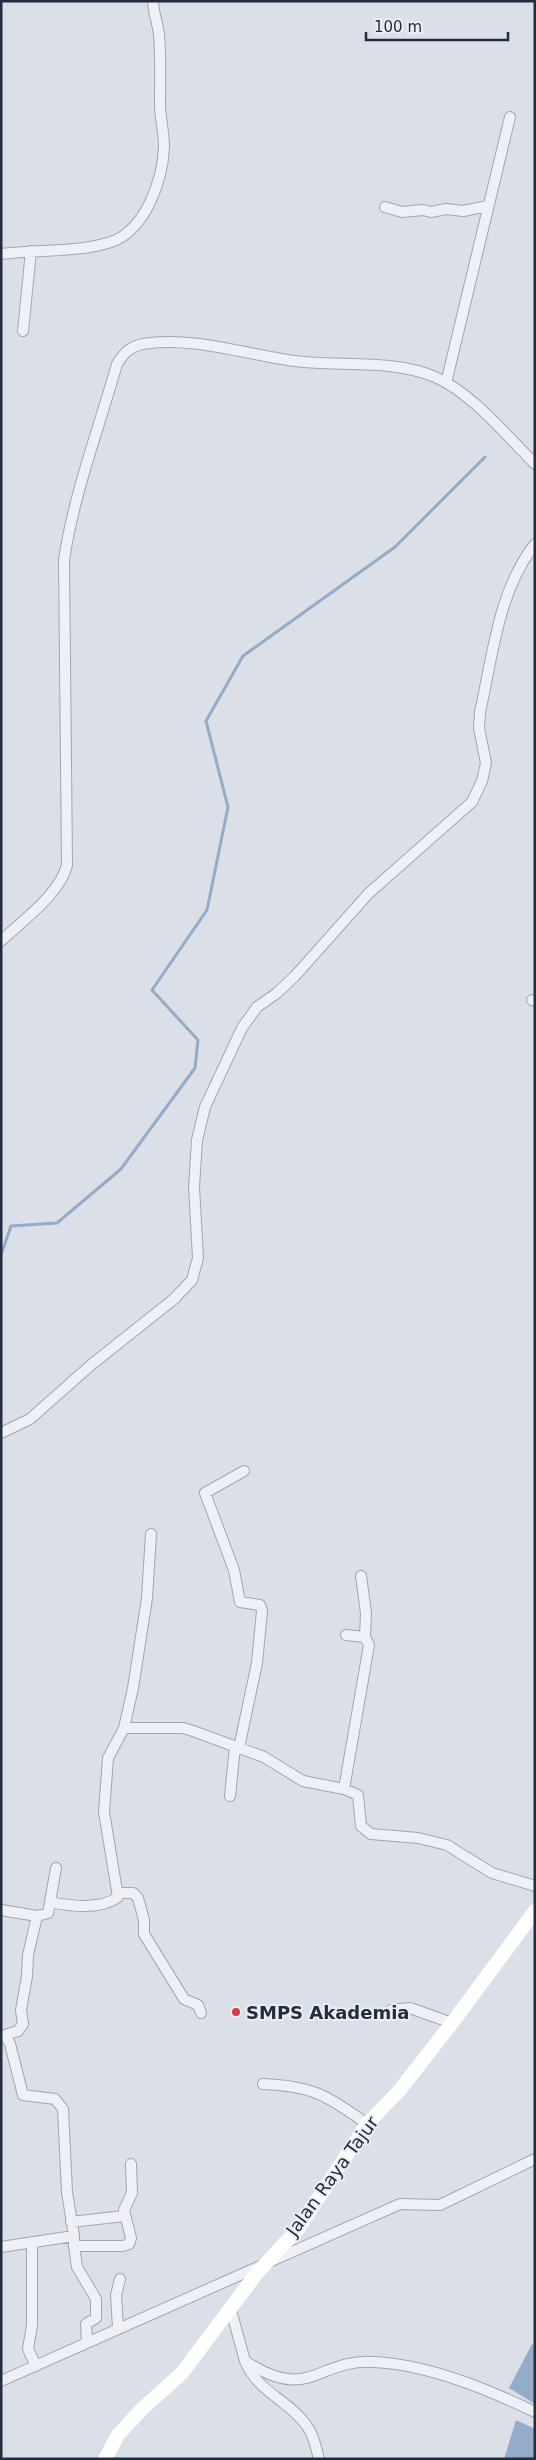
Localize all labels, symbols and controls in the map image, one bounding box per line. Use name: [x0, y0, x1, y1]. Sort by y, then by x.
scale bar: [366, 10, 508, 42]
text: 100 m: [374, 18, 422, 36]
place label: SMPS Akademia: [246, 2002, 410, 2023]
marker: SMPS Akademia: [230, 2006, 242, 2018]
street label: Jalan Raya Tajur: [281, 2112, 383, 2241]

